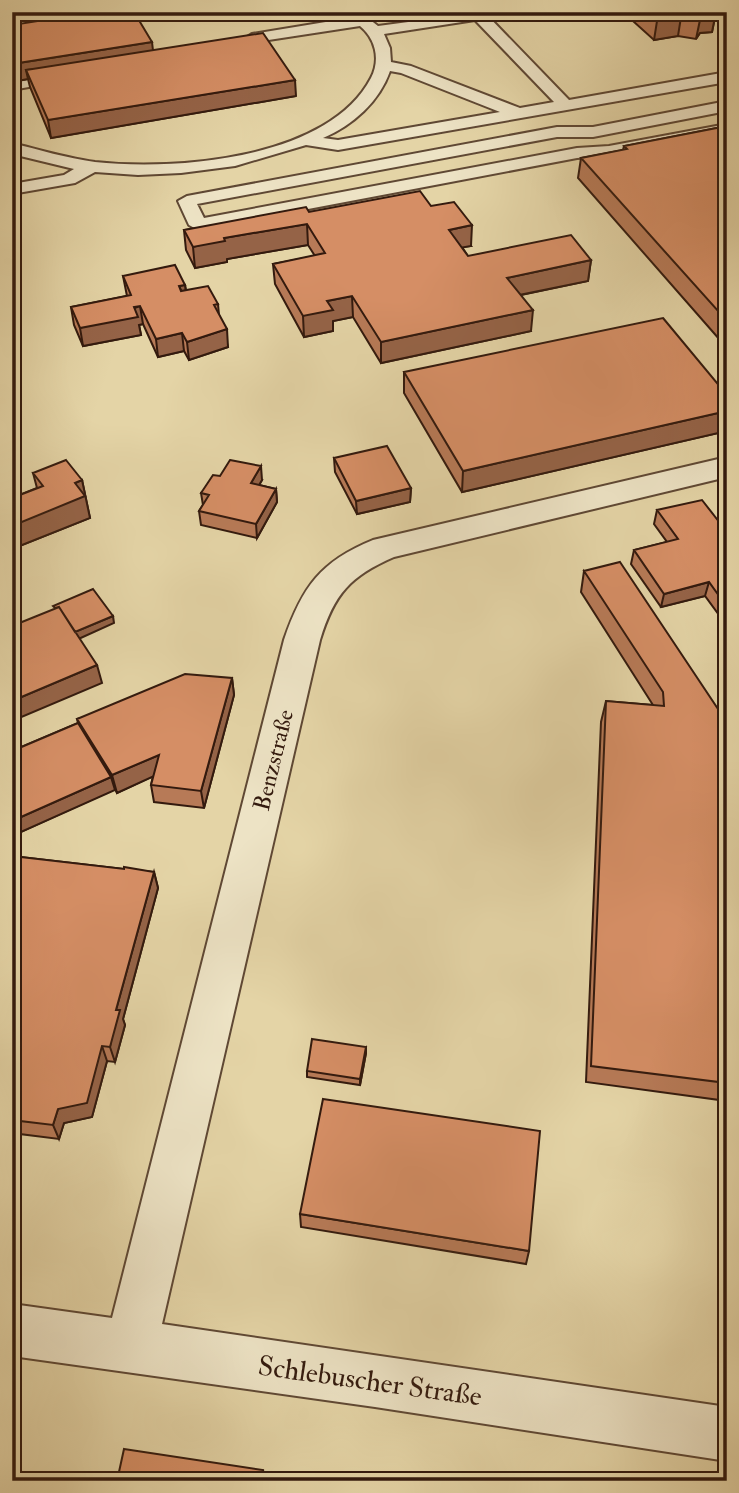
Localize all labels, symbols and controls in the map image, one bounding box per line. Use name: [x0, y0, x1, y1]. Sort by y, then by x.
street label: Benzstraße: [247, 706, 300, 814]
street label: Schlebuscher Straße: [256, 1348, 484, 1415]

